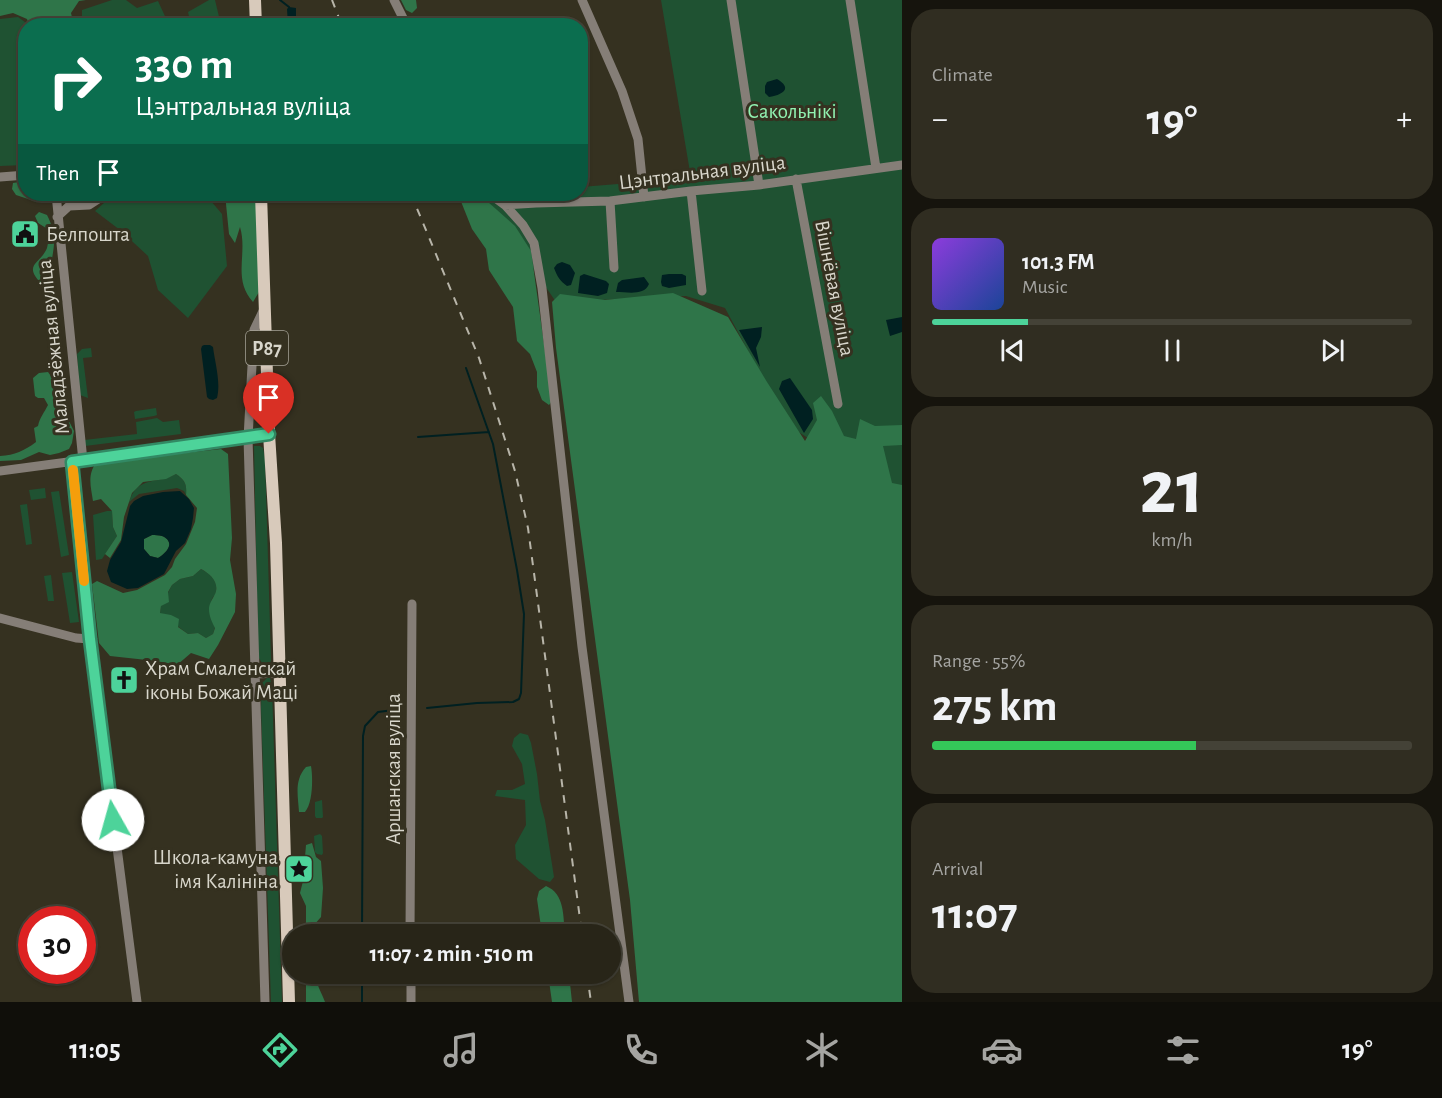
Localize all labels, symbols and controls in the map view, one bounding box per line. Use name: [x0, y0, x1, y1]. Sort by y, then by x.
icon: right: [36, 42, 114, 120]
text: 330 m: [135, 44, 233, 86]
text: Climate: [932, 65, 993, 85]
text: Цэнтральная вуліца: [135, 93, 351, 120]
text: 19°: [1146, 98, 1198, 143]
park label: Сакольнікі: [747, 101, 837, 122]
text: −: [932, 103, 948, 136]
text: +: [1396, 103, 1412, 136]
street label: Цэнтральная вуліца: [617, 152, 787, 193]
icon: arrive: [92, 156, 125, 189]
text: Then: [36, 162, 80, 184]
public building icon: Белпошта: [9, 218, 41, 250]
street label: Вішнёвая вуліца: [811, 218, 858, 358]
place label: Белпошта: [46, 224, 130, 245]
text: 101.3 FM: [1022, 251, 1095, 273]
street label: Маладзёжная вуліца: [34, 258, 73, 435]
text: Music: [1022, 277, 1068, 297]
road number: Р87: [246, 331, 288, 365]
icon: previous: [996, 334, 1029, 367]
icon: pause: [1156, 334, 1189, 367]
icon: next: [1316, 334, 1349, 367]
pin: [243, 372, 294, 434]
icon: arrive: [252, 381, 285, 414]
text: 21: [1140, 450, 1204, 528]
text: km/h: [1151, 530, 1193, 550]
text: Range · 55%: [932, 651, 1025, 671]
place label: Храм Смаленскай іконы Божай Маці: [145, 658, 298, 703]
church icon: Храм Смаленскай іконы Божай Маці: [108, 664, 140, 696]
text: 275 km: [932, 684, 1057, 729]
street label: Аршанская вуліца: [383, 693, 404, 845]
position arrow: [81, 788, 145, 852]
place label: Школа-камуна імя Калініна: [152, 847, 278, 892]
place icon: Школа-камуна імя Калініна: [283, 853, 315, 885]
text: Arrival: [932, 859, 983, 879]
text: 11:07: [932, 892, 1018, 937]
speed limit sign: 30: [18, 906, 96, 984]
text: 11:07 · 2 min · 510 m: [370, 943, 534, 965]
icon: directions: [259, 1029, 301, 1071]
icon: music: [440, 1029, 482, 1071]
icon: phone: [620, 1029, 662, 1071]
icon: climate: [801, 1029, 843, 1071]
icon: car: [981, 1029, 1023, 1071]
icon: filters: [1162, 1029, 1204, 1071]
text: 11:05: [69, 1036, 121, 1063]
text: 19°: [1342, 1036, 1373, 1063]

